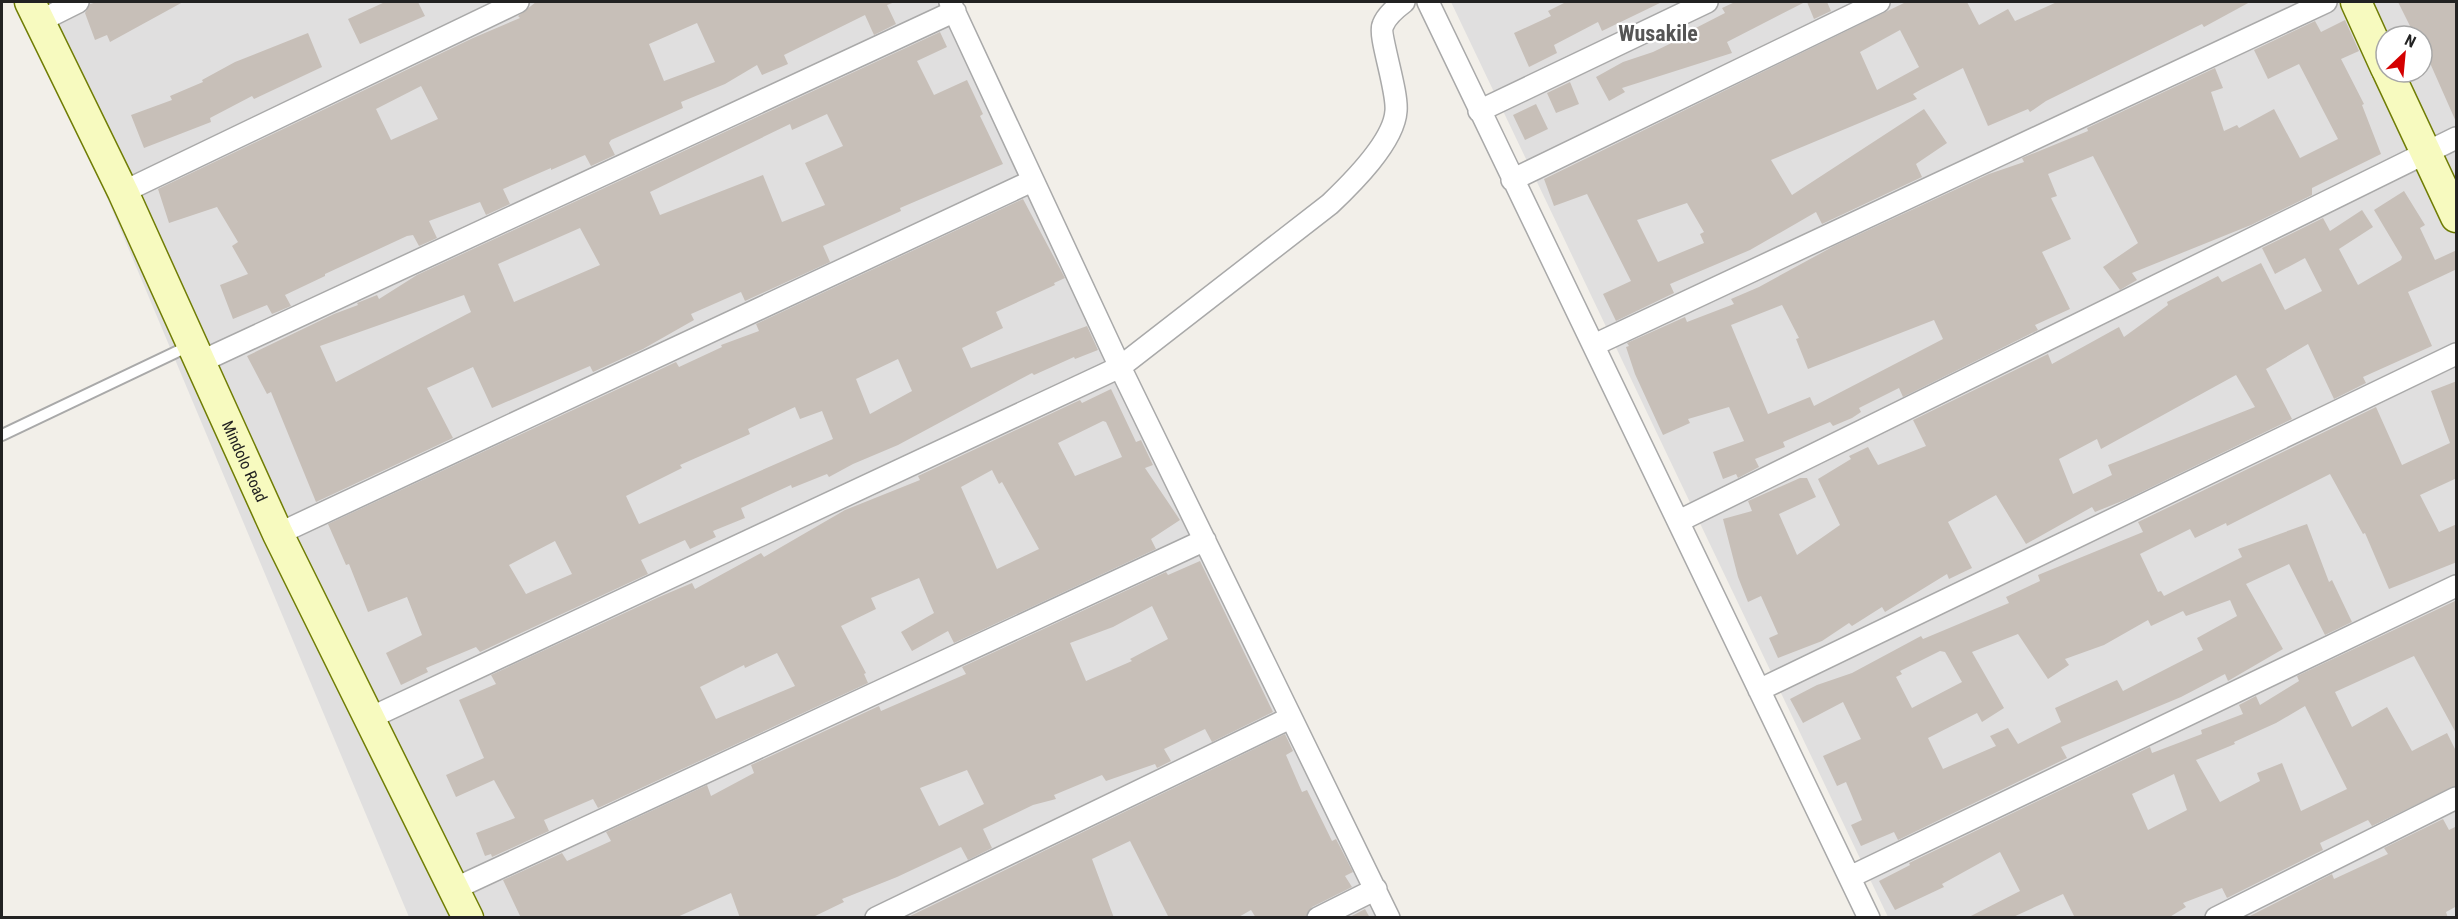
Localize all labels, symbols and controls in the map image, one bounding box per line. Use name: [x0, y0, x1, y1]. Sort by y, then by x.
district label: Wusakile: [1618, 21, 1698, 46]
north arrow: [2374, 24, 2434, 84]
text: N: [2402, 30, 2419, 52]
street label: Mindolo Road: [218, 418, 272, 505]

